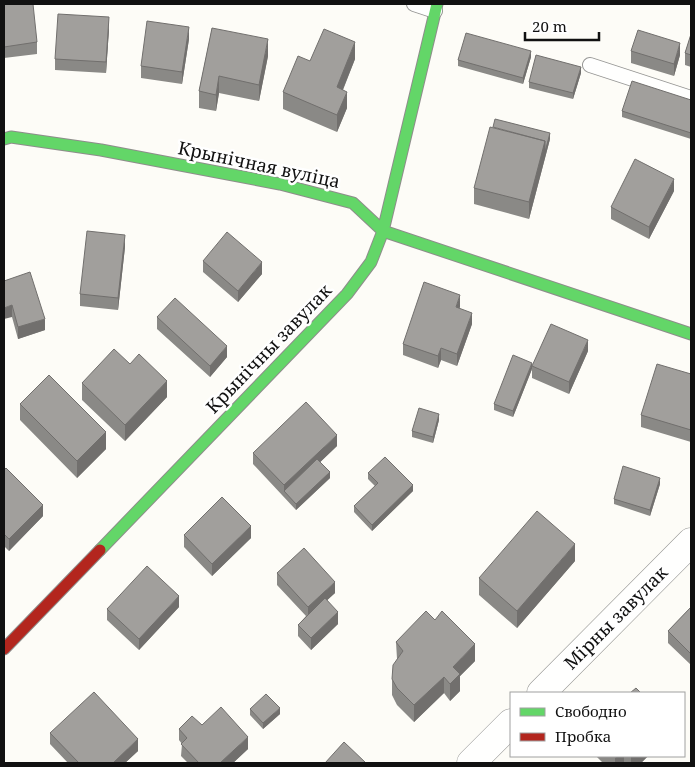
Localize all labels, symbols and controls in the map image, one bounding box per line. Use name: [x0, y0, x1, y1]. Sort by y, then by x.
scale bar: [525, 10, 599, 42]
text: 20 m: [532, 16, 567, 36]
street label: Крынічная вуліца: [176, 135, 343, 193]
street label: Крынічны завулак: [200, 278, 337, 418]
street label: Мірны завулак: [558, 560, 673, 674]
legend: [510, 692, 685, 757]
text: Свободно: [555, 701, 627, 721]
text: Пробка: [555, 726, 611, 746]

